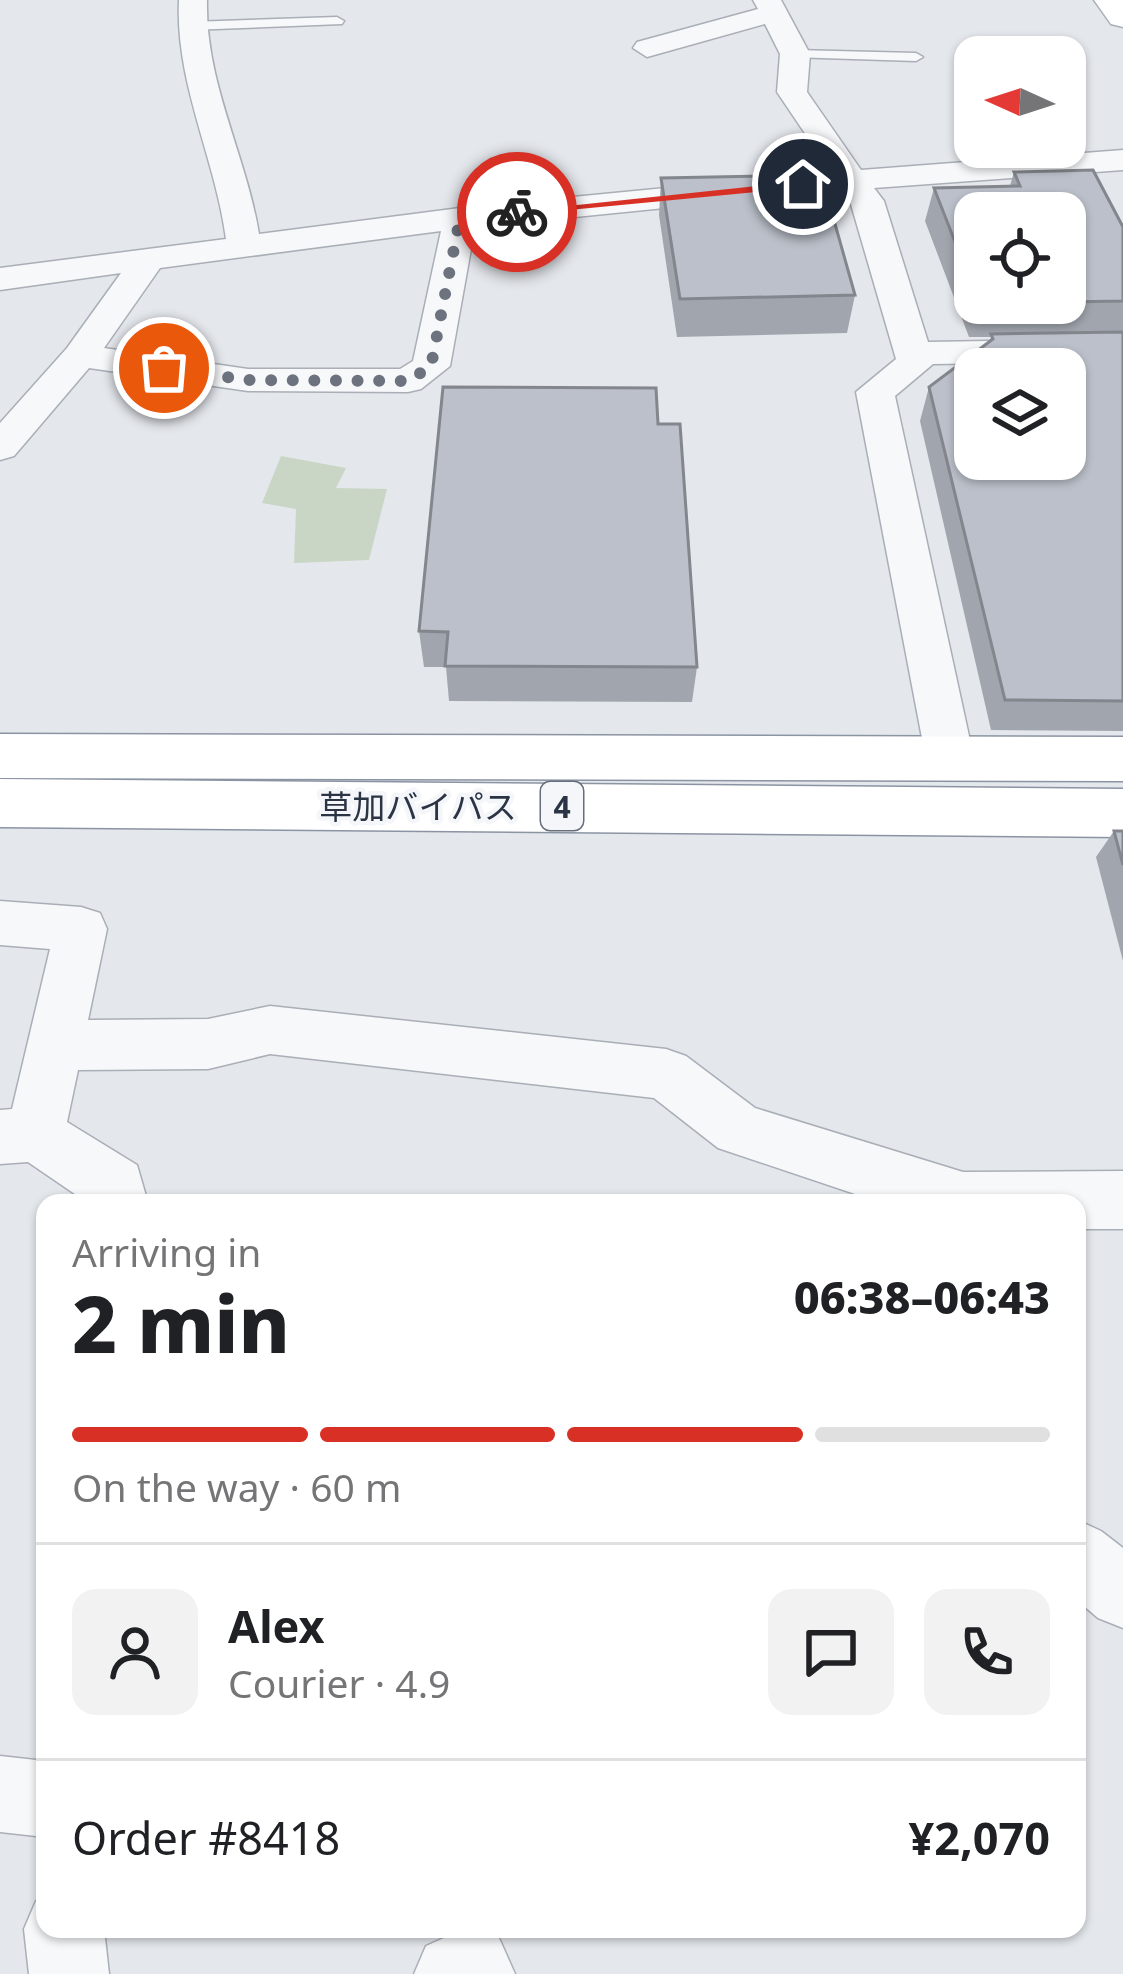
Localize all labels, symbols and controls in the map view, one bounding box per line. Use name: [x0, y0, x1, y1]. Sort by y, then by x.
north arrow: [954, 36, 1086, 168]
map controls: [954, 36, 1086, 480]
pin: [752, 133, 854, 235]
icon: home: [770, 151, 836, 217]
courier: [457, 152, 577, 272]
icon: bike: [484, 179, 550, 245]
button: locate: [954, 192, 1086, 324]
pin: [113, 317, 215, 419]
icon: bag: [131, 335, 197, 401]
button: layers: [954, 348, 1086, 480]
road number: 4: [541, 782, 583, 830]
street label: 草加バイパス: [319, 784, 517, 829]
text: Arriving in: [72, 1225, 261, 1278]
text: 06:38–06:43: [794, 1266, 1050, 1327]
text: 2 min: [72, 1270, 290, 1376]
text: On the way · 60 m: [72, 1460, 401, 1513]
button: person: [72, 1589, 198, 1715]
button: chat: [768, 1589, 894, 1715]
button: phone: [924, 1589, 1050, 1715]
text: Alex: [228, 1595, 325, 1656]
text: Courier · 4.9: [228, 1656, 450, 1709]
text: Order #8418: [72, 1807, 340, 1868]
text: ¥2,070: [908, 1807, 1050, 1868]

